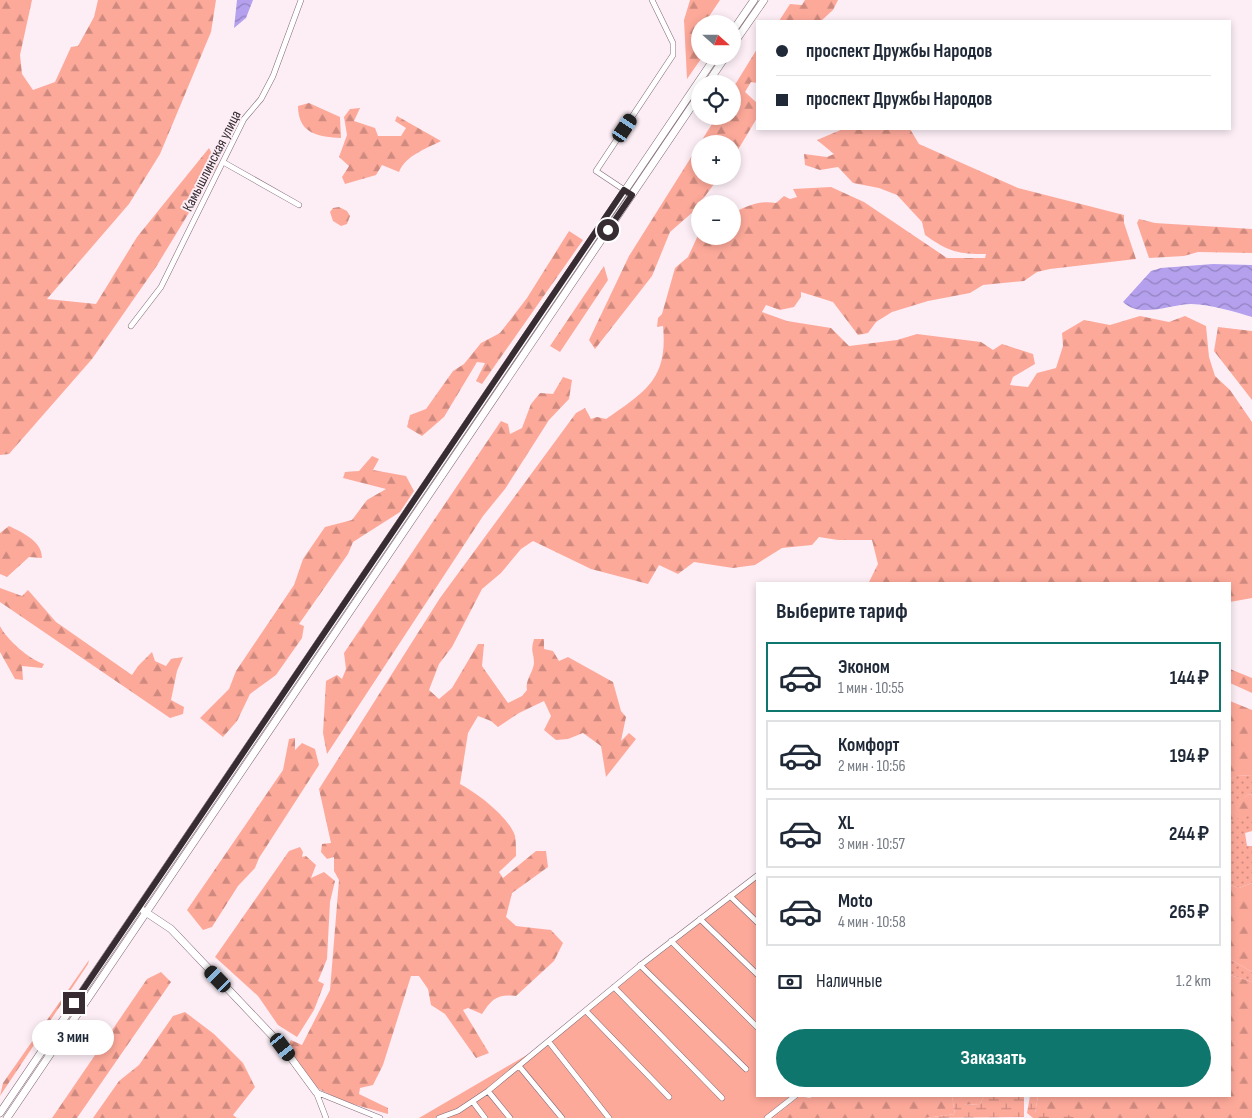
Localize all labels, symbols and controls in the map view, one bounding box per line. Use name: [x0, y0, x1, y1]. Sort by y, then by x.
north arrow: [691, 15, 741, 65]
map controls: [691, 15, 741, 245]
text: проспект Дружбы Народов: [806, 40, 992, 63]
button: locate: [691, 75, 741, 125]
text: проспект Дружбы Народов: [806, 88, 992, 111]
street label: Камышлинская улица: [178, 107, 246, 215]
car: [610, 111, 639, 145]
button: +: [691, 135, 741, 185]
button: −: [691, 195, 741, 245]
route start: [597, 219, 619, 241]
text: Выберите тариф: [776, 598, 908, 625]
icon: car: [778, 655, 823, 700]
text: Эконом: [838, 656, 890, 679]
text: 144 ₽: [1170, 667, 1209, 690]
text: 1 мин · 10:55: [838, 679, 904, 698]
icon: car: [778, 733, 823, 778]
text: Комфорт: [838, 734, 900, 757]
text: 194 ₽: [1170, 745, 1209, 768]
text: 2 мин · 10:56: [838, 757, 906, 776]
icon: car: [778, 811, 823, 856]
text: XL: [838, 812, 854, 835]
text: 244 ₽: [1169, 823, 1209, 846]
text: 3 мин · 10:57: [838, 835, 905, 854]
icon: car: [778, 889, 823, 934]
text: Moto: [838, 890, 873, 913]
text: 265 ₽: [1169, 901, 1209, 924]
text: 4 мин · 10:58: [838, 913, 906, 932]
car: [202, 963, 233, 995]
icon: cash: [776, 968, 804, 996]
text: Наличные: [816, 970, 882, 993]
text: 1.2 km: [1176, 972, 1211, 991]
route end: [63, 992, 85, 1014]
callout: 3 мин: [33, 1020, 115, 1056]
text: 3 мин: [57, 1028, 89, 1047]
button: Заказать: [776, 1029, 1211, 1087]
car: [267, 1031, 298, 1063]

